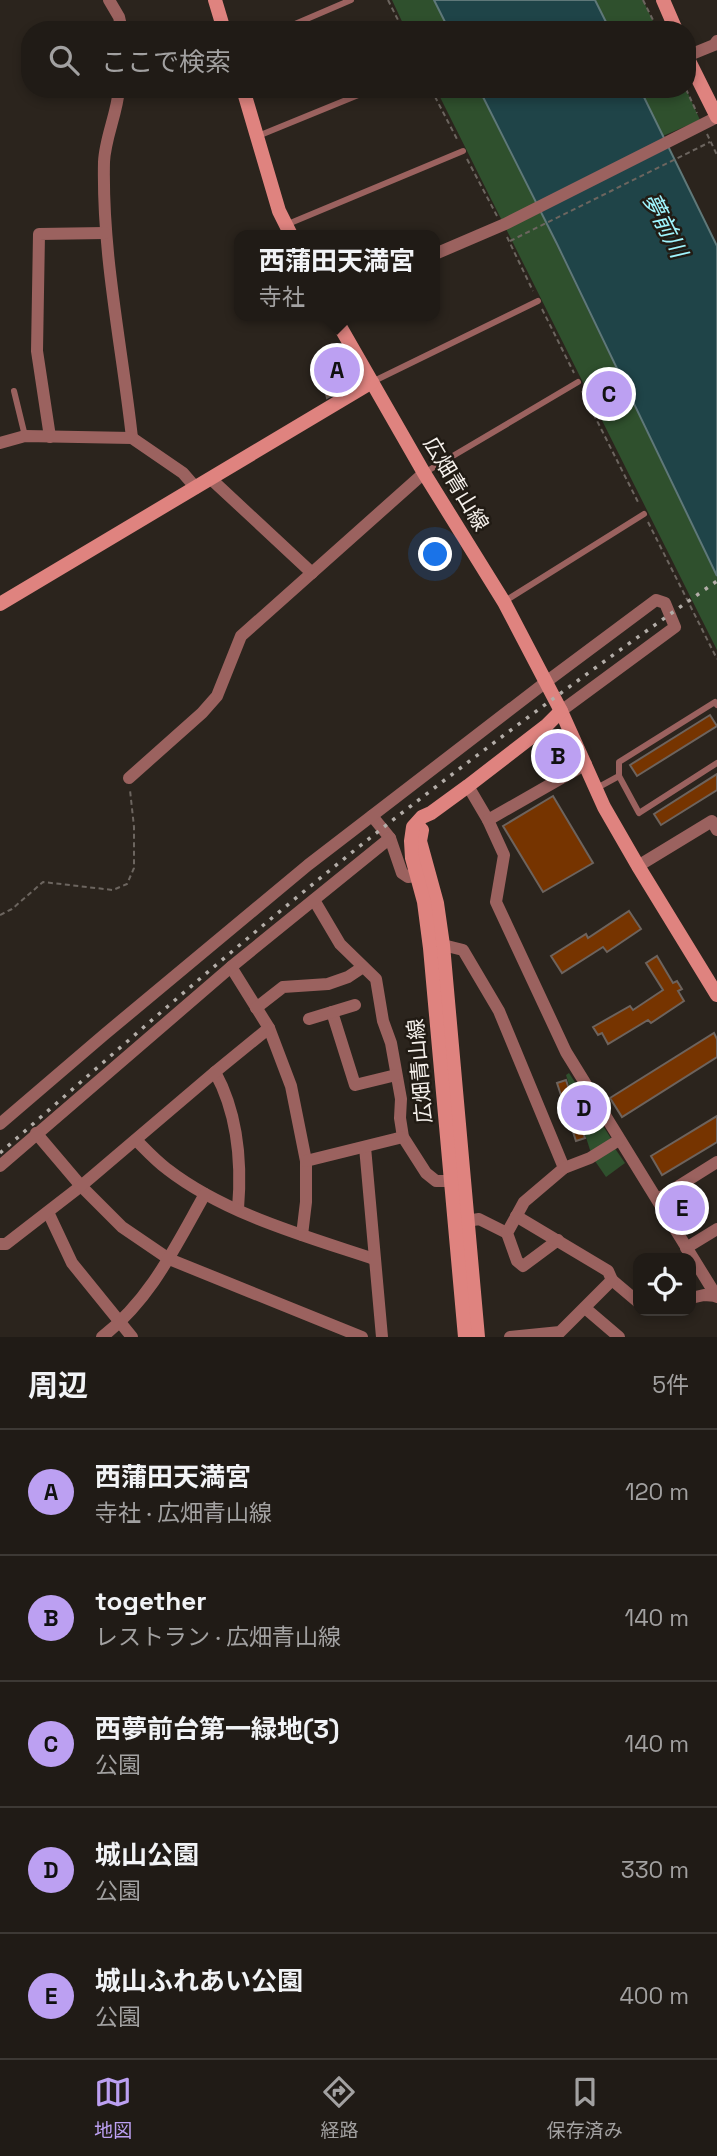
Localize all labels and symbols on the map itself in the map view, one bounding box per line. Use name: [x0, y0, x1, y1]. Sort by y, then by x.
water label: 夢前川: [636, 187, 695, 265]
pin: A: [314, 344, 360, 396]
pin: C: [586, 368, 632, 420]
street label: 広畑青山線: [418, 432, 495, 536]
your location: [418, 537, 452, 571]
pin: B: [535, 730, 581, 782]
street label: 広畑青山線: [401, 1018, 438, 1125]
pin: D: [561, 1082, 607, 1134]
pin: E: [659, 1182, 705, 1234]

